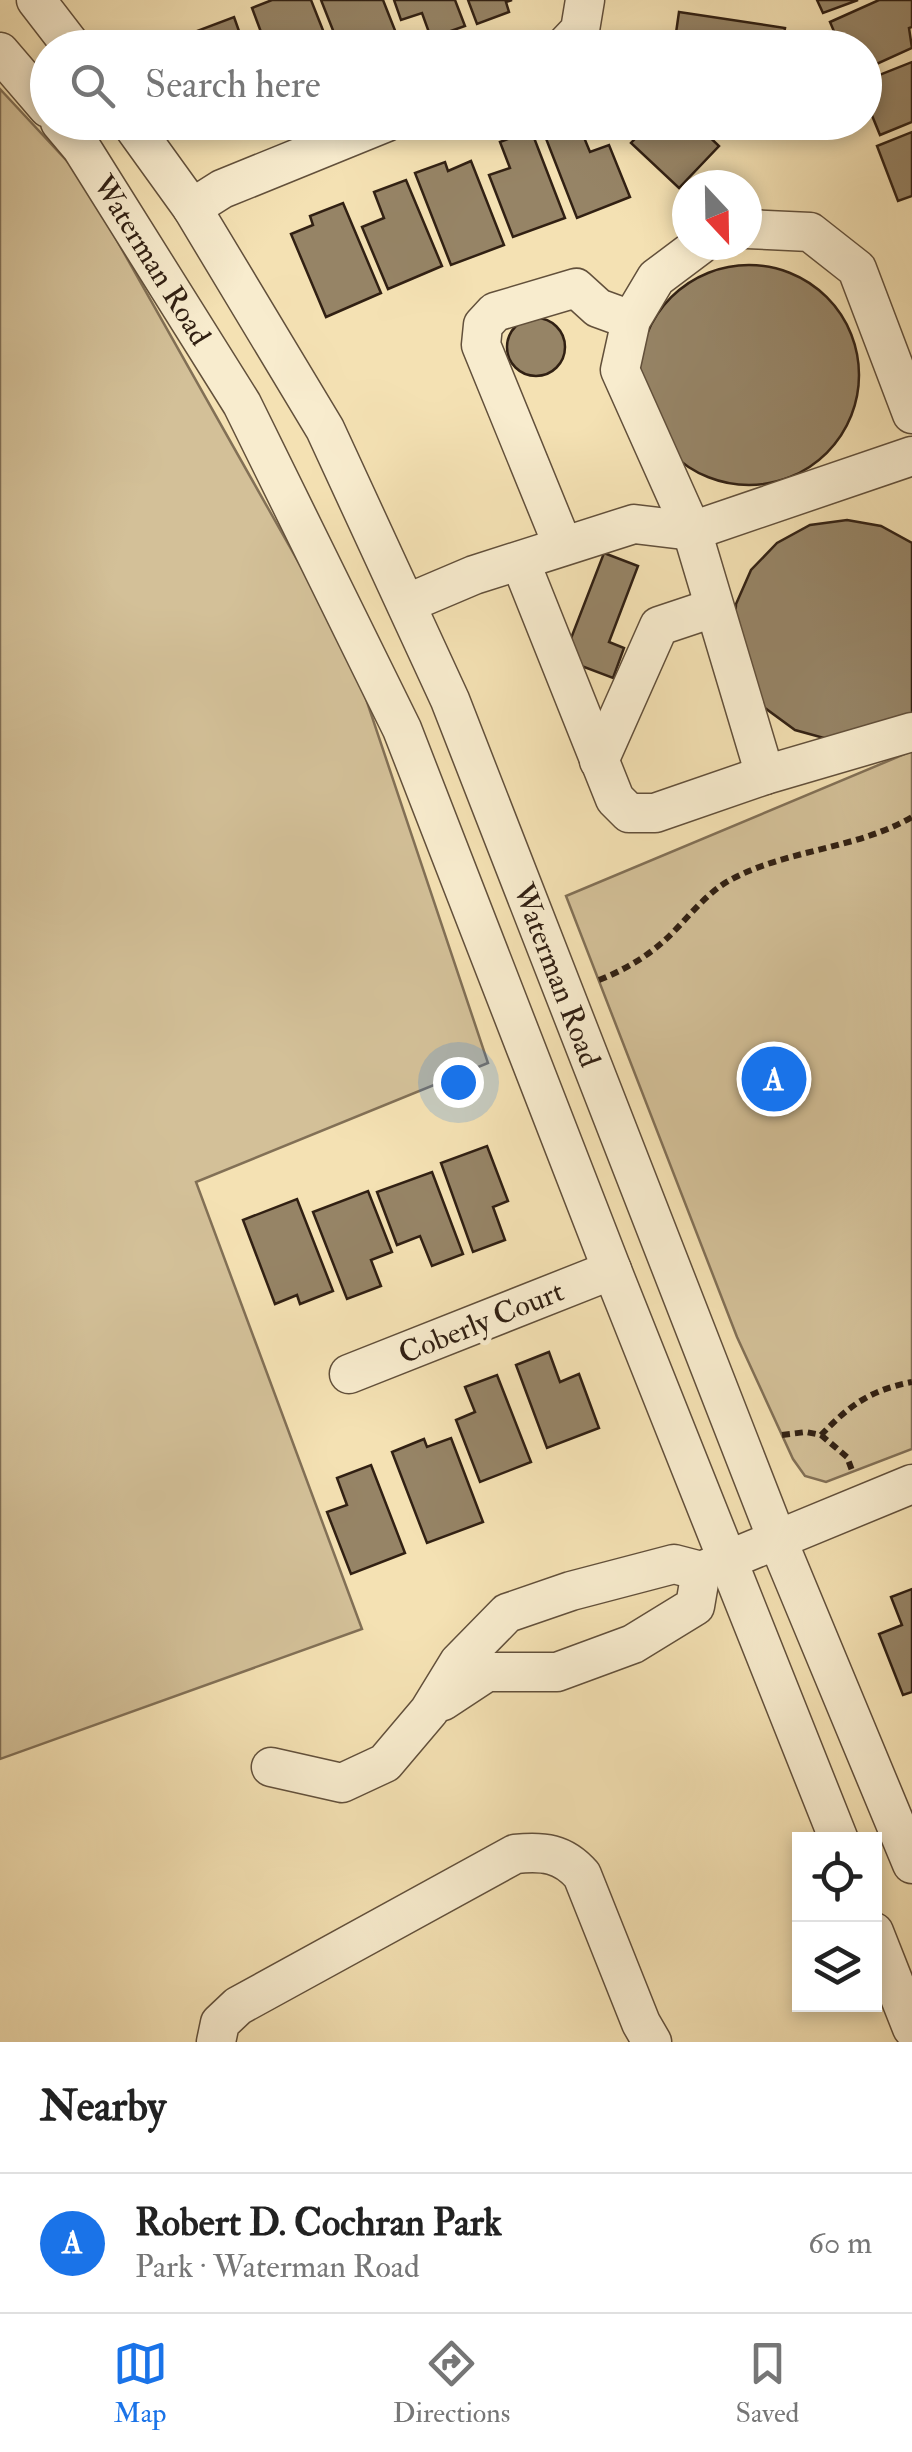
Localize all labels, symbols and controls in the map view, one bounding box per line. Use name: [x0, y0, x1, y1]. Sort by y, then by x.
search box: [30, 30, 882, 140]
icon: search: [65, 58, 120, 113]
text: Search here: [145, 61, 321, 109]
street label: Waterman Road: [84, 167, 219, 352]
north arrow: [672, 170, 762, 260]
street label: Waterman Road: [504, 877, 609, 1072]
pin: A: [742, 1042, 806, 1116]
your location: [433, 1057, 484, 1108]
street label: Coberly Court: [393, 1272, 569, 1372]
map controls: [792, 1832, 882, 2012]
button: locate: [792, 1832, 882, 1922]
button: layers: [792, 1922, 882, 2012]
text: Nearby: [40, 2081, 166, 2133]
text: Robert D. Cochran Park: [135, 2199, 502, 2247]
text: A: [62, 2223, 83, 2263]
text: 60 m: [808, 2223, 872, 2263]
text: Park · Waterman Road: [135, 2247, 420, 2287]
tab: Map: [113, 2336, 168, 2431]
tab: Directions: [393, 2336, 510, 2431]
tab: Saved: [735, 2336, 799, 2431]

